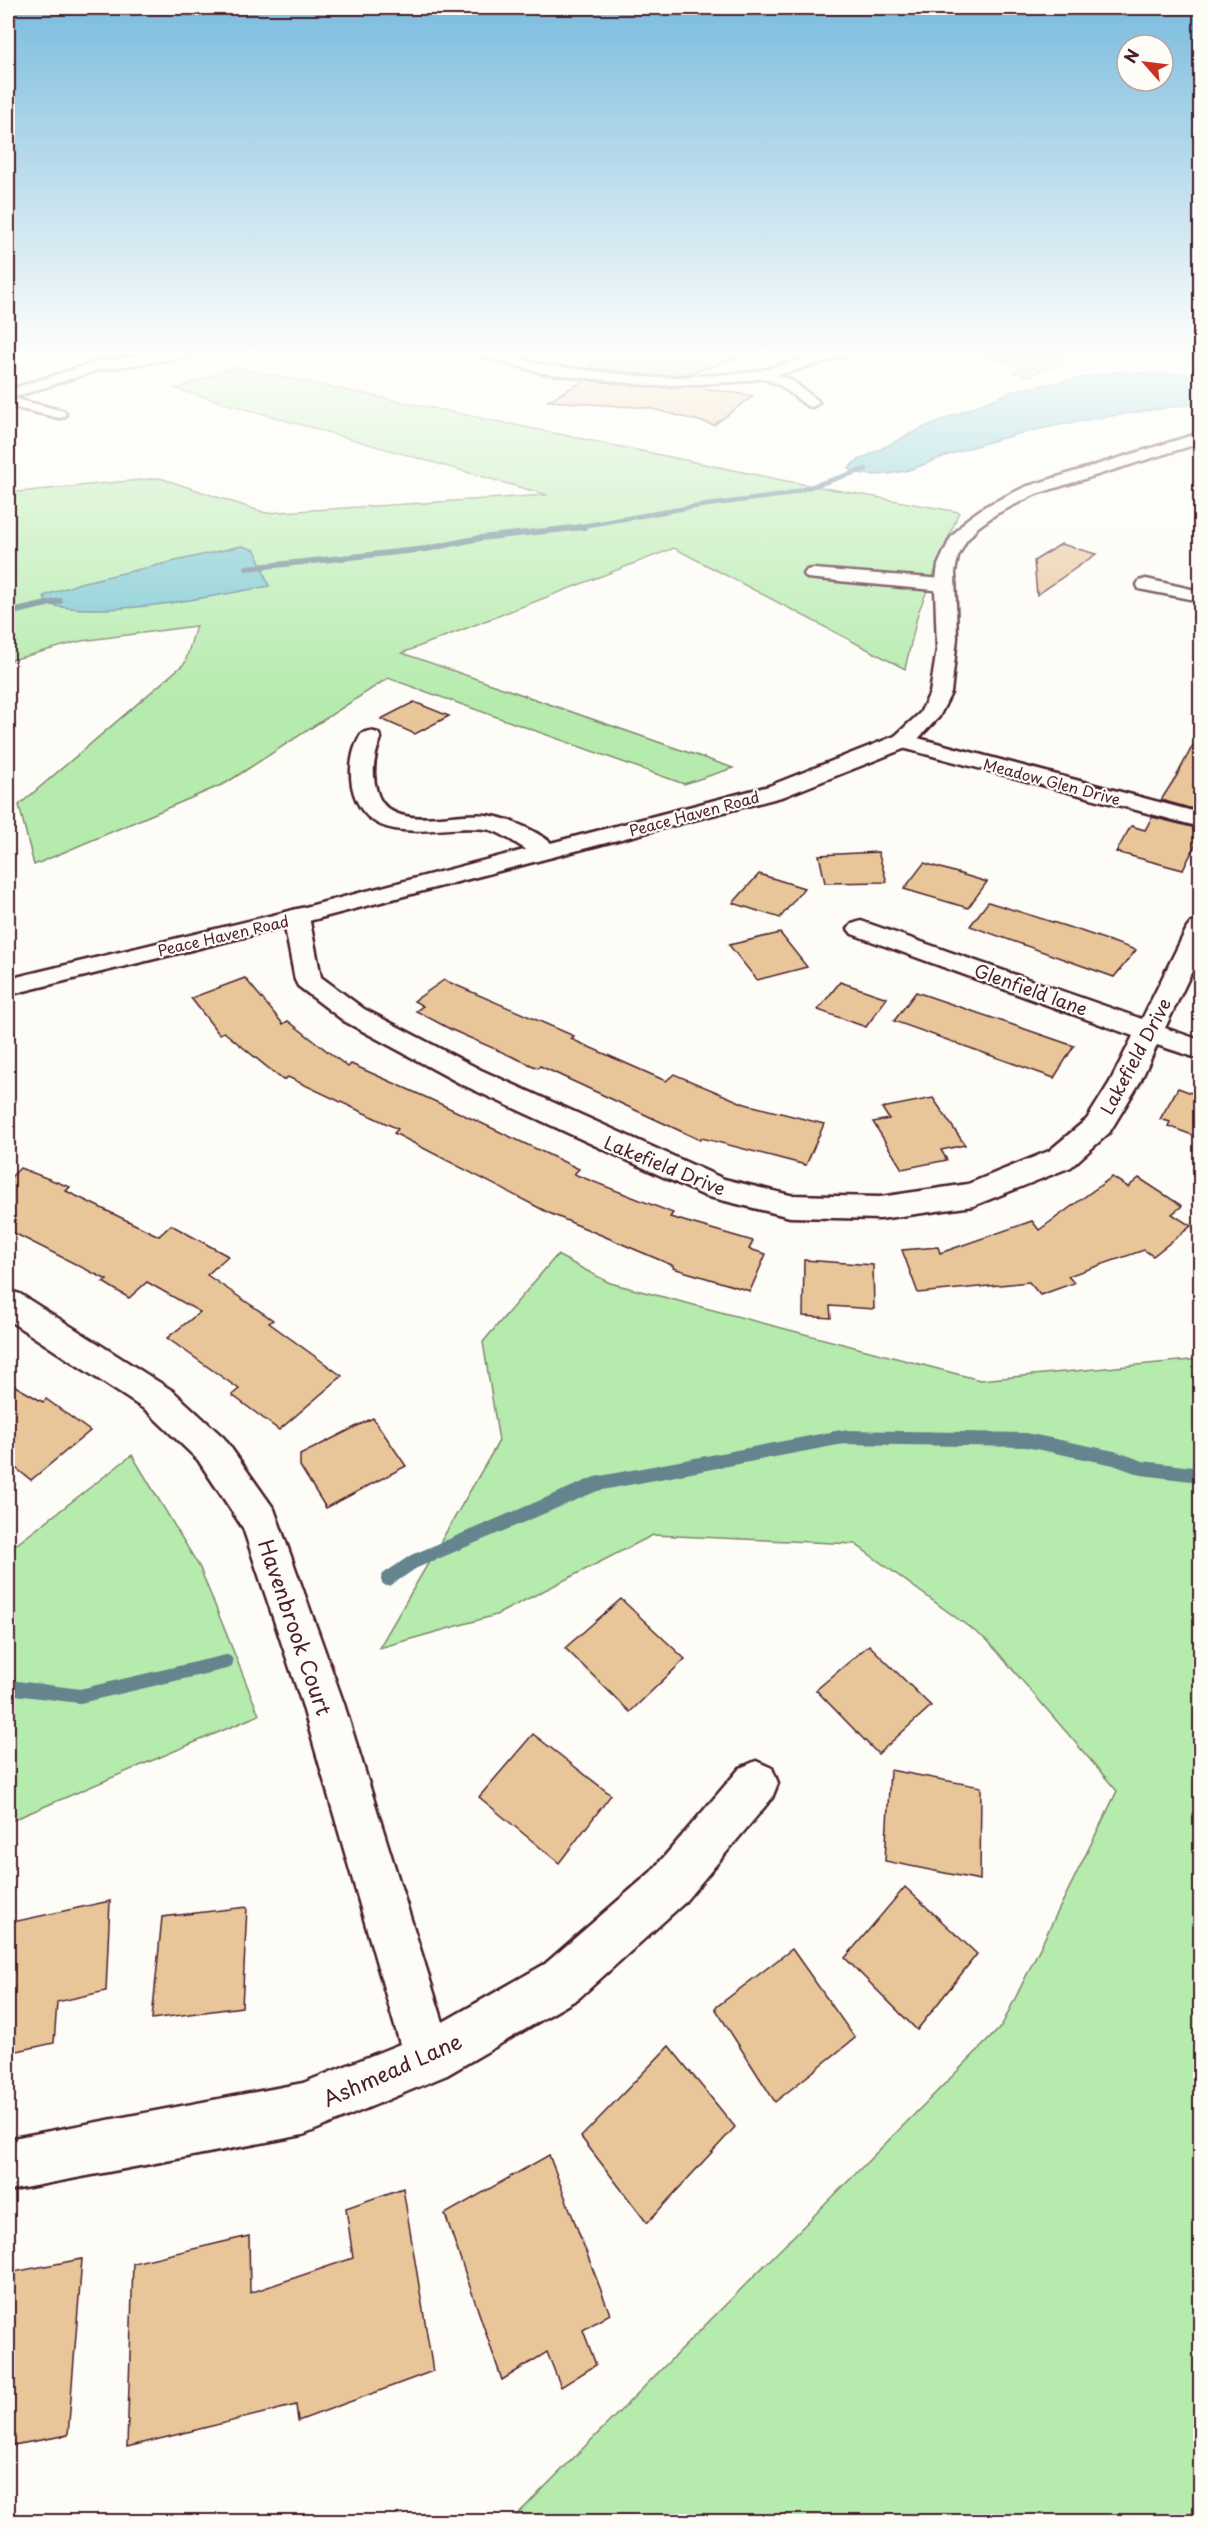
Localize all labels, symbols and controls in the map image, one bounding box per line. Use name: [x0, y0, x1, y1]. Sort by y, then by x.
north arrow: [1115, 33, 1175, 93]
text: N: [1117, 44, 1144, 67]
street label: Meadow Glen Drive: [981, 752, 1123, 810]
street label: Peace Haven Road: [626, 785, 762, 841]
street label: Peace Haven Road: [155, 909, 291, 961]
street label: Glenfield lane: [971, 956, 1091, 1022]
street label: Lakefield Drive: [1093, 993, 1177, 1119]
street label: Lakefield Drive: [600, 1128, 730, 1202]
street label: Havenbrook Court: [251, 1535, 341, 1719]
street label: Ashmead Lane: [317, 2024, 467, 2114]

